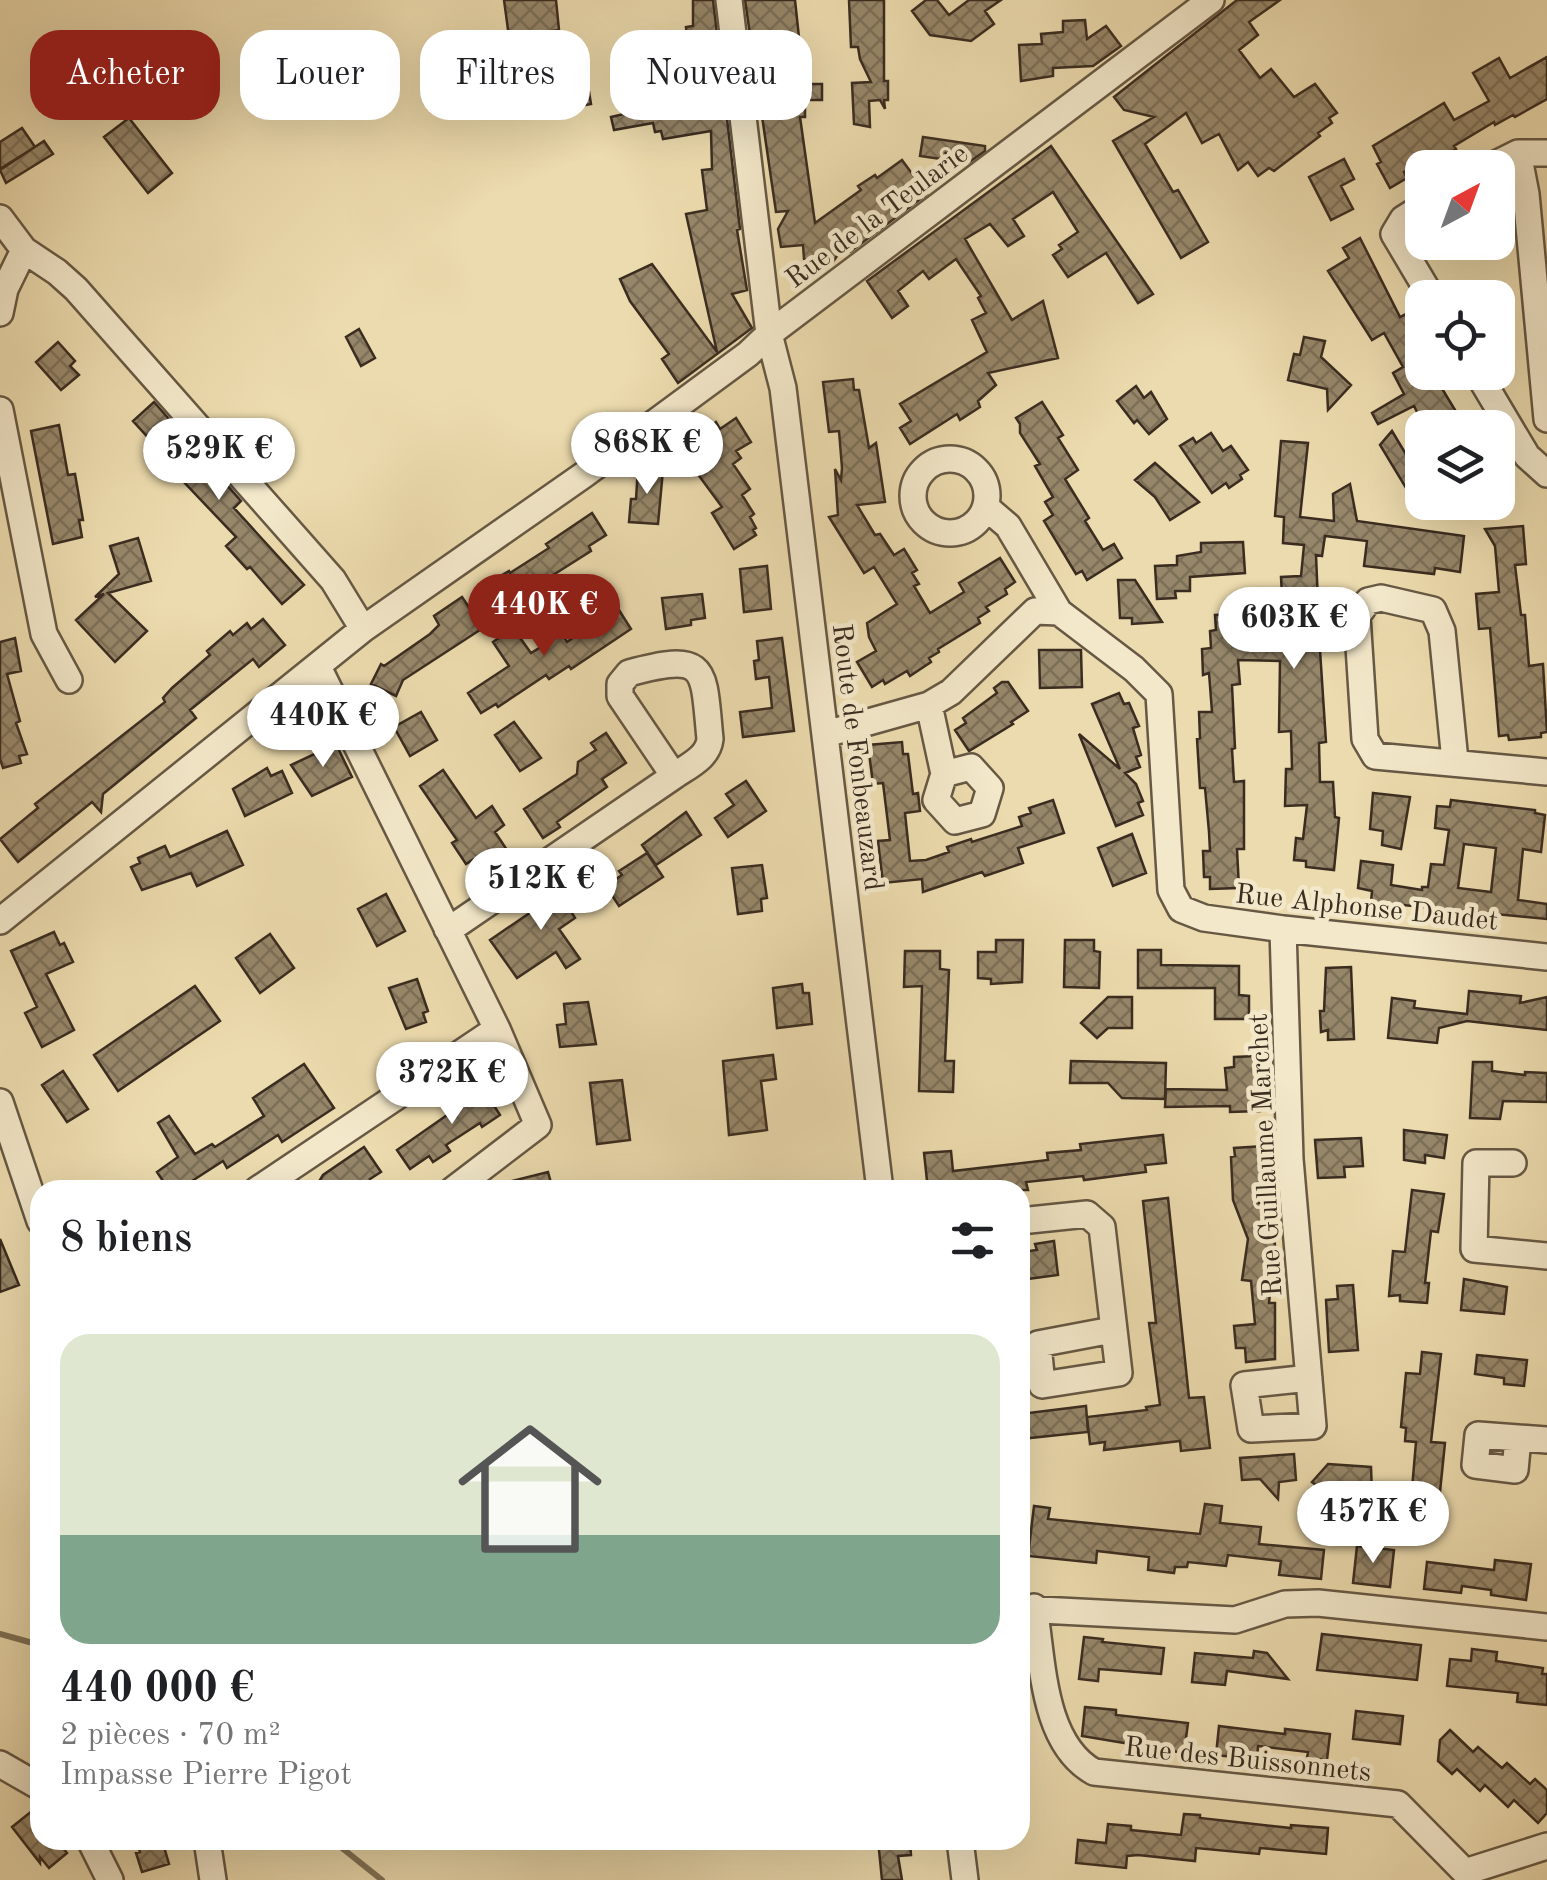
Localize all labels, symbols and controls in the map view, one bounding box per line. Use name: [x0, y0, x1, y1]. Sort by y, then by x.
chip: Acheter: [30, 30, 220, 120]
chip: Louer: [240, 30, 400, 120]
chip: Filtres: [420, 30, 590, 120]
chip: Nouveau: [610, 30, 812, 120]
street label: Rue de la Teularie: [782, 140, 974, 295]
north arrow: [1405, 150, 1515, 260]
map controls: [1405, 150, 1515, 520]
button: locate: [1405, 280, 1515, 390]
button: layers: [1405, 410, 1515, 520]
pin: 868K €: [566, 412, 728, 497]
pin: 529K €: [138, 418, 300, 503]
text: 868K €: [593, 428, 701, 460]
text: 529K €: [165, 434, 273, 466]
pin: 440K €: [463, 574, 625, 659]
pin: 603K €: [1213, 587, 1375, 672]
text: 440K €: [490, 590, 598, 622]
text: 603K €: [1240, 603, 1348, 635]
street label: Route de Fonbeauzard: [826, 622, 886, 893]
pin: 440K €: [242, 685, 404, 770]
text: 440K €: [269, 701, 377, 733]
pin: 512K €: [460, 848, 622, 933]
text: 512K €: [487, 864, 595, 896]
street label: Rue Alphonse Daudet: [1234, 881, 1500, 937]
street label: Rue Guillaume Marchet: [1246, 1012, 1288, 1297]
pin: 372K €: [371, 1042, 533, 1127]
text: 372K €: [398, 1058, 506, 1090]
icon: filters: [945, 1213, 1000, 1268]
text: 8 biens: [60, 1219, 192, 1261]
icon: home: [440, 1399, 620, 1579]
pin: 457K €: [1292, 1481, 1454, 1566]
text: 457K €: [1319, 1497, 1427, 1529]
text: 440 000 €: [60, 1669, 254, 1711]
text: 2 pièces · 70 m²: [60, 1720, 281, 1752]
street label: Rue des Buissonnets: [1123, 1734, 1373, 1788]
text: Impasse Pierre Pigot: [60, 1760, 352, 1792]

